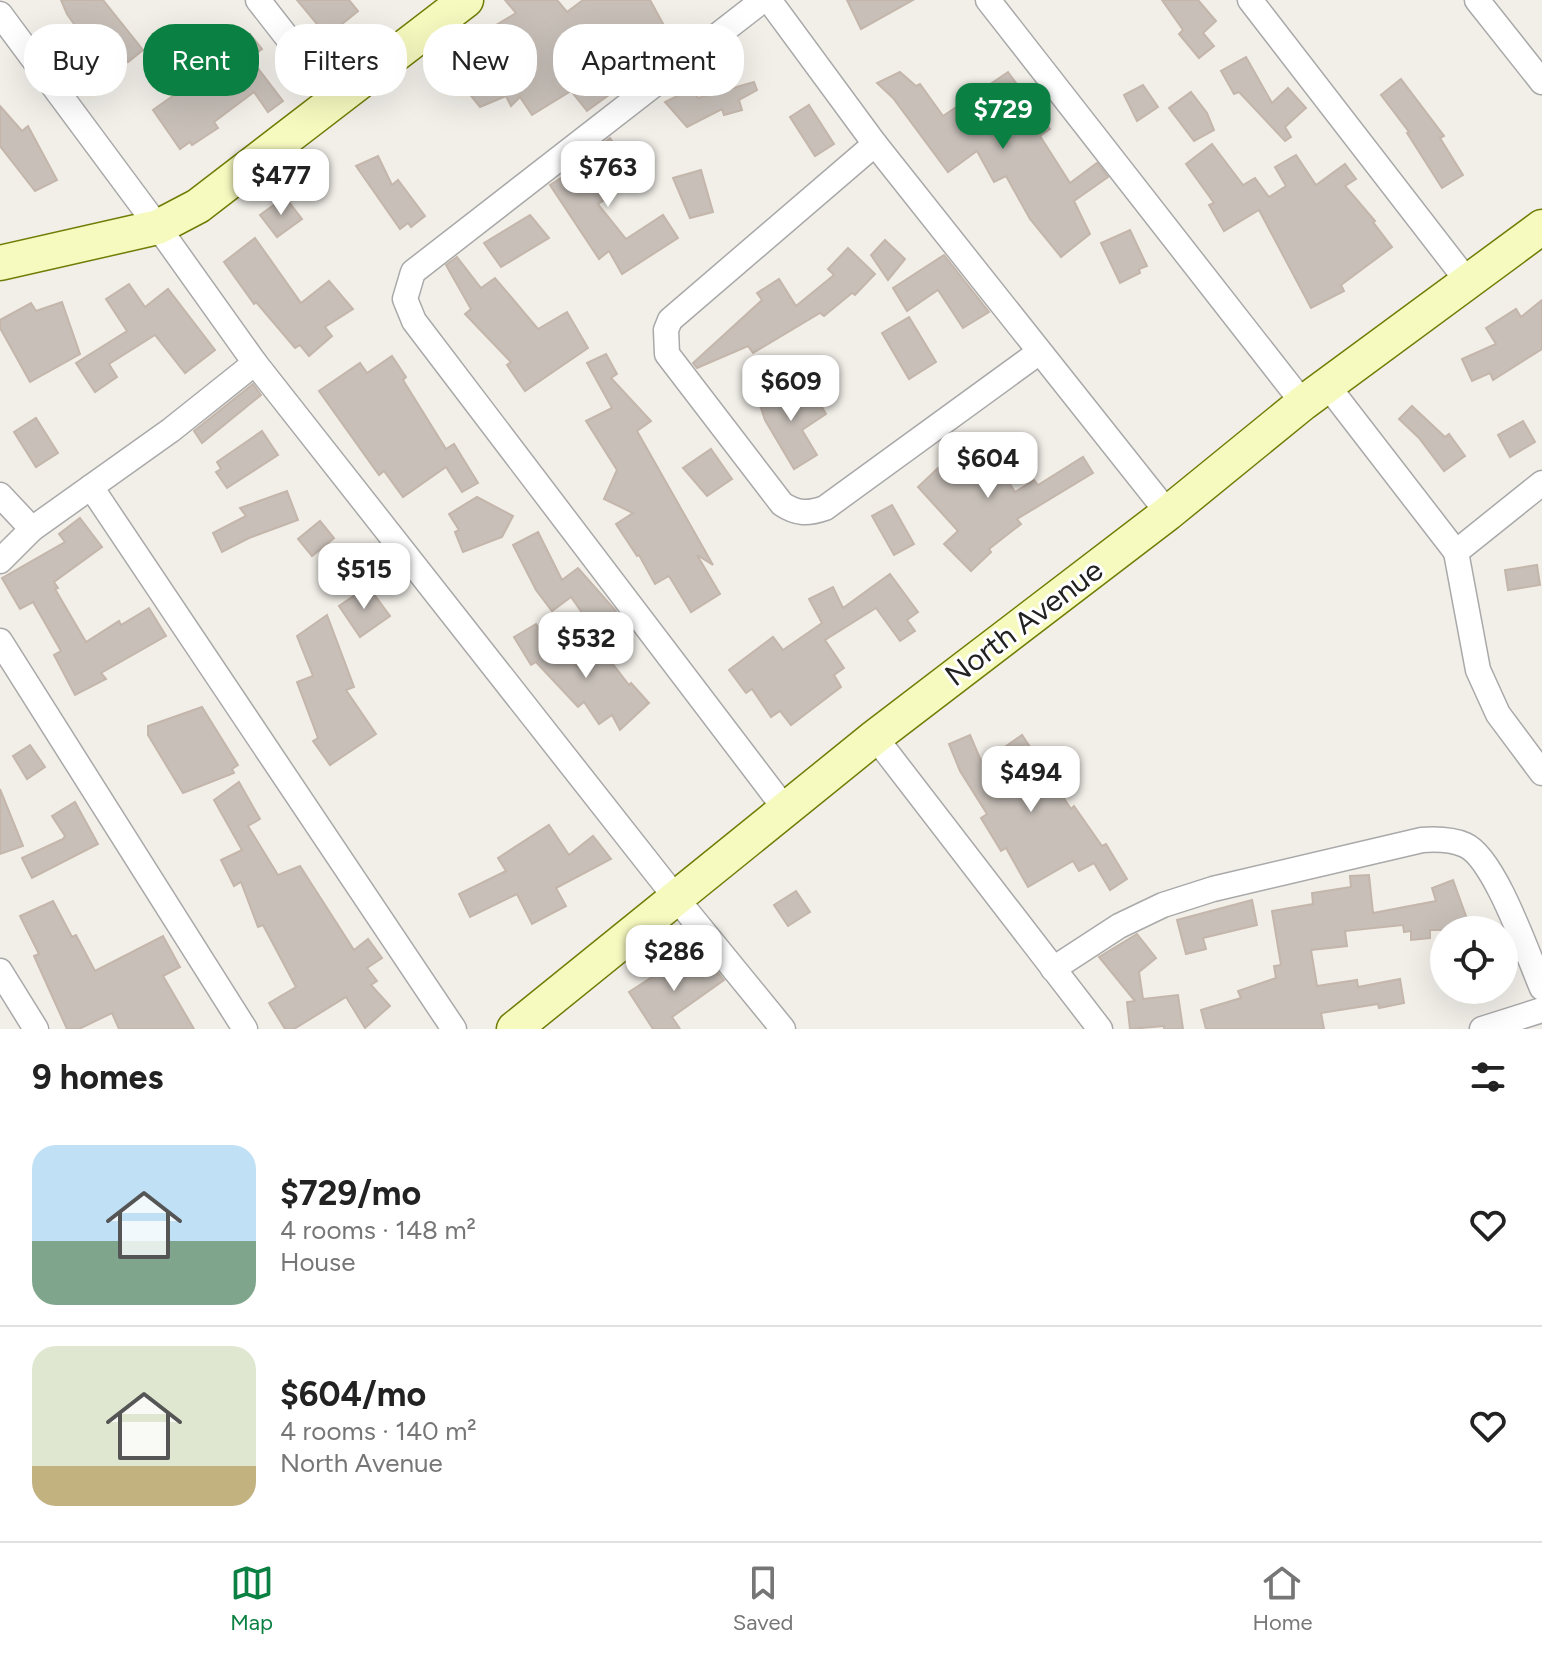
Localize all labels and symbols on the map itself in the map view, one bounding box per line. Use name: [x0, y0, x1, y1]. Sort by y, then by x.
pin: $729: [956, 83, 1050, 151]
pin: $763: [561, 141, 655, 209]
pin: $477: [234, 149, 328, 217]
pin: $609: [744, 355, 838, 423]
pin: $604: [941, 432, 1035, 500]
pin: $515: [317, 543, 411, 611]
street label: North Avenue: [938, 551, 1110, 694]
pin: $532: [539, 612, 633, 680]
pin: $494: [984, 746, 1078, 814]
pin: $286: [627, 925, 721, 993]

